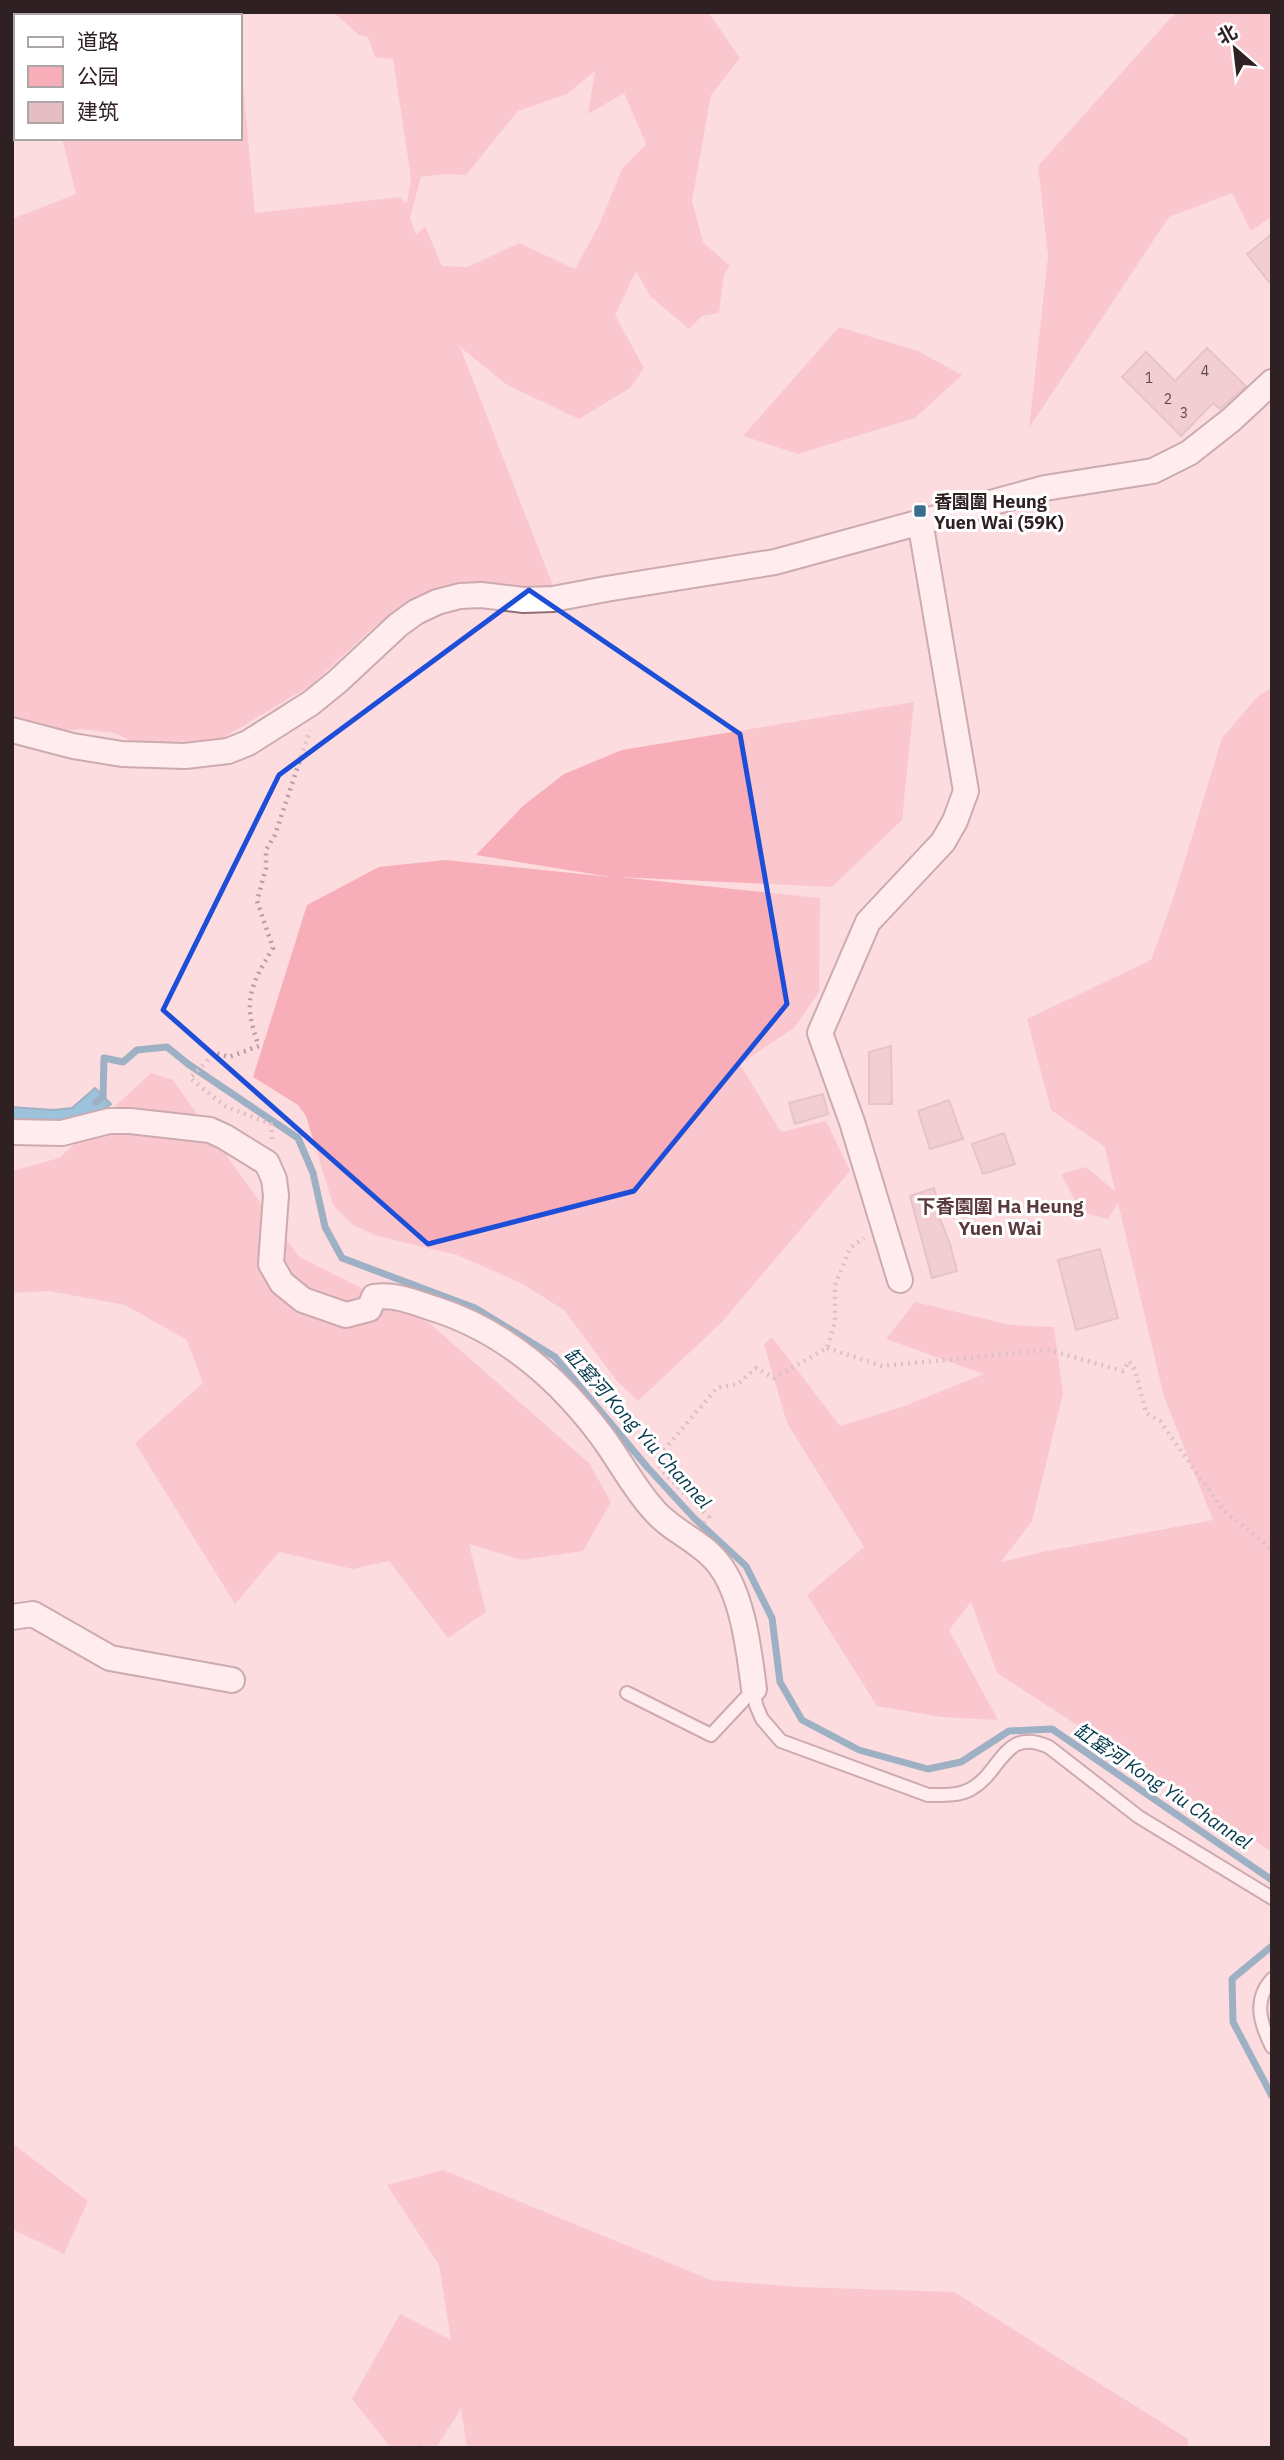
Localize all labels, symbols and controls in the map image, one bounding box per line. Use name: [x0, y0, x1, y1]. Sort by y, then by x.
legend: [14, 14, 242, 140]
north arrow: [1200, 14, 1270, 84]
text: 北: [1213, 19, 1241, 49]
text: 道路: [77, 27, 119, 55]
text: 公园: [77, 62, 119, 90]
text: 建筑: [77, 97, 119, 125]
house number: 4: [1201, 362, 1209, 380]
house number: 1: [1145, 369, 1153, 387]
house number: 2: [1164, 390, 1172, 408]
house number: 3: [1180, 404, 1188, 422]
place label: 香園圍 Heung Yuen Wai (59K): [934, 490, 1064, 534]
marker: 香園圍 Heung Yuen Wai (59K): [912, 503, 928, 519]
district label: 下香園圍 Ha Heung Yuen Wai: [916, 1194, 1084, 1240]
water label: 缸窰河 Kong Yiu Channel: [559, 1343, 717, 1513]
water label: 缸窰河 Kong Yiu Channel: [1070, 1718, 1256, 1854]

